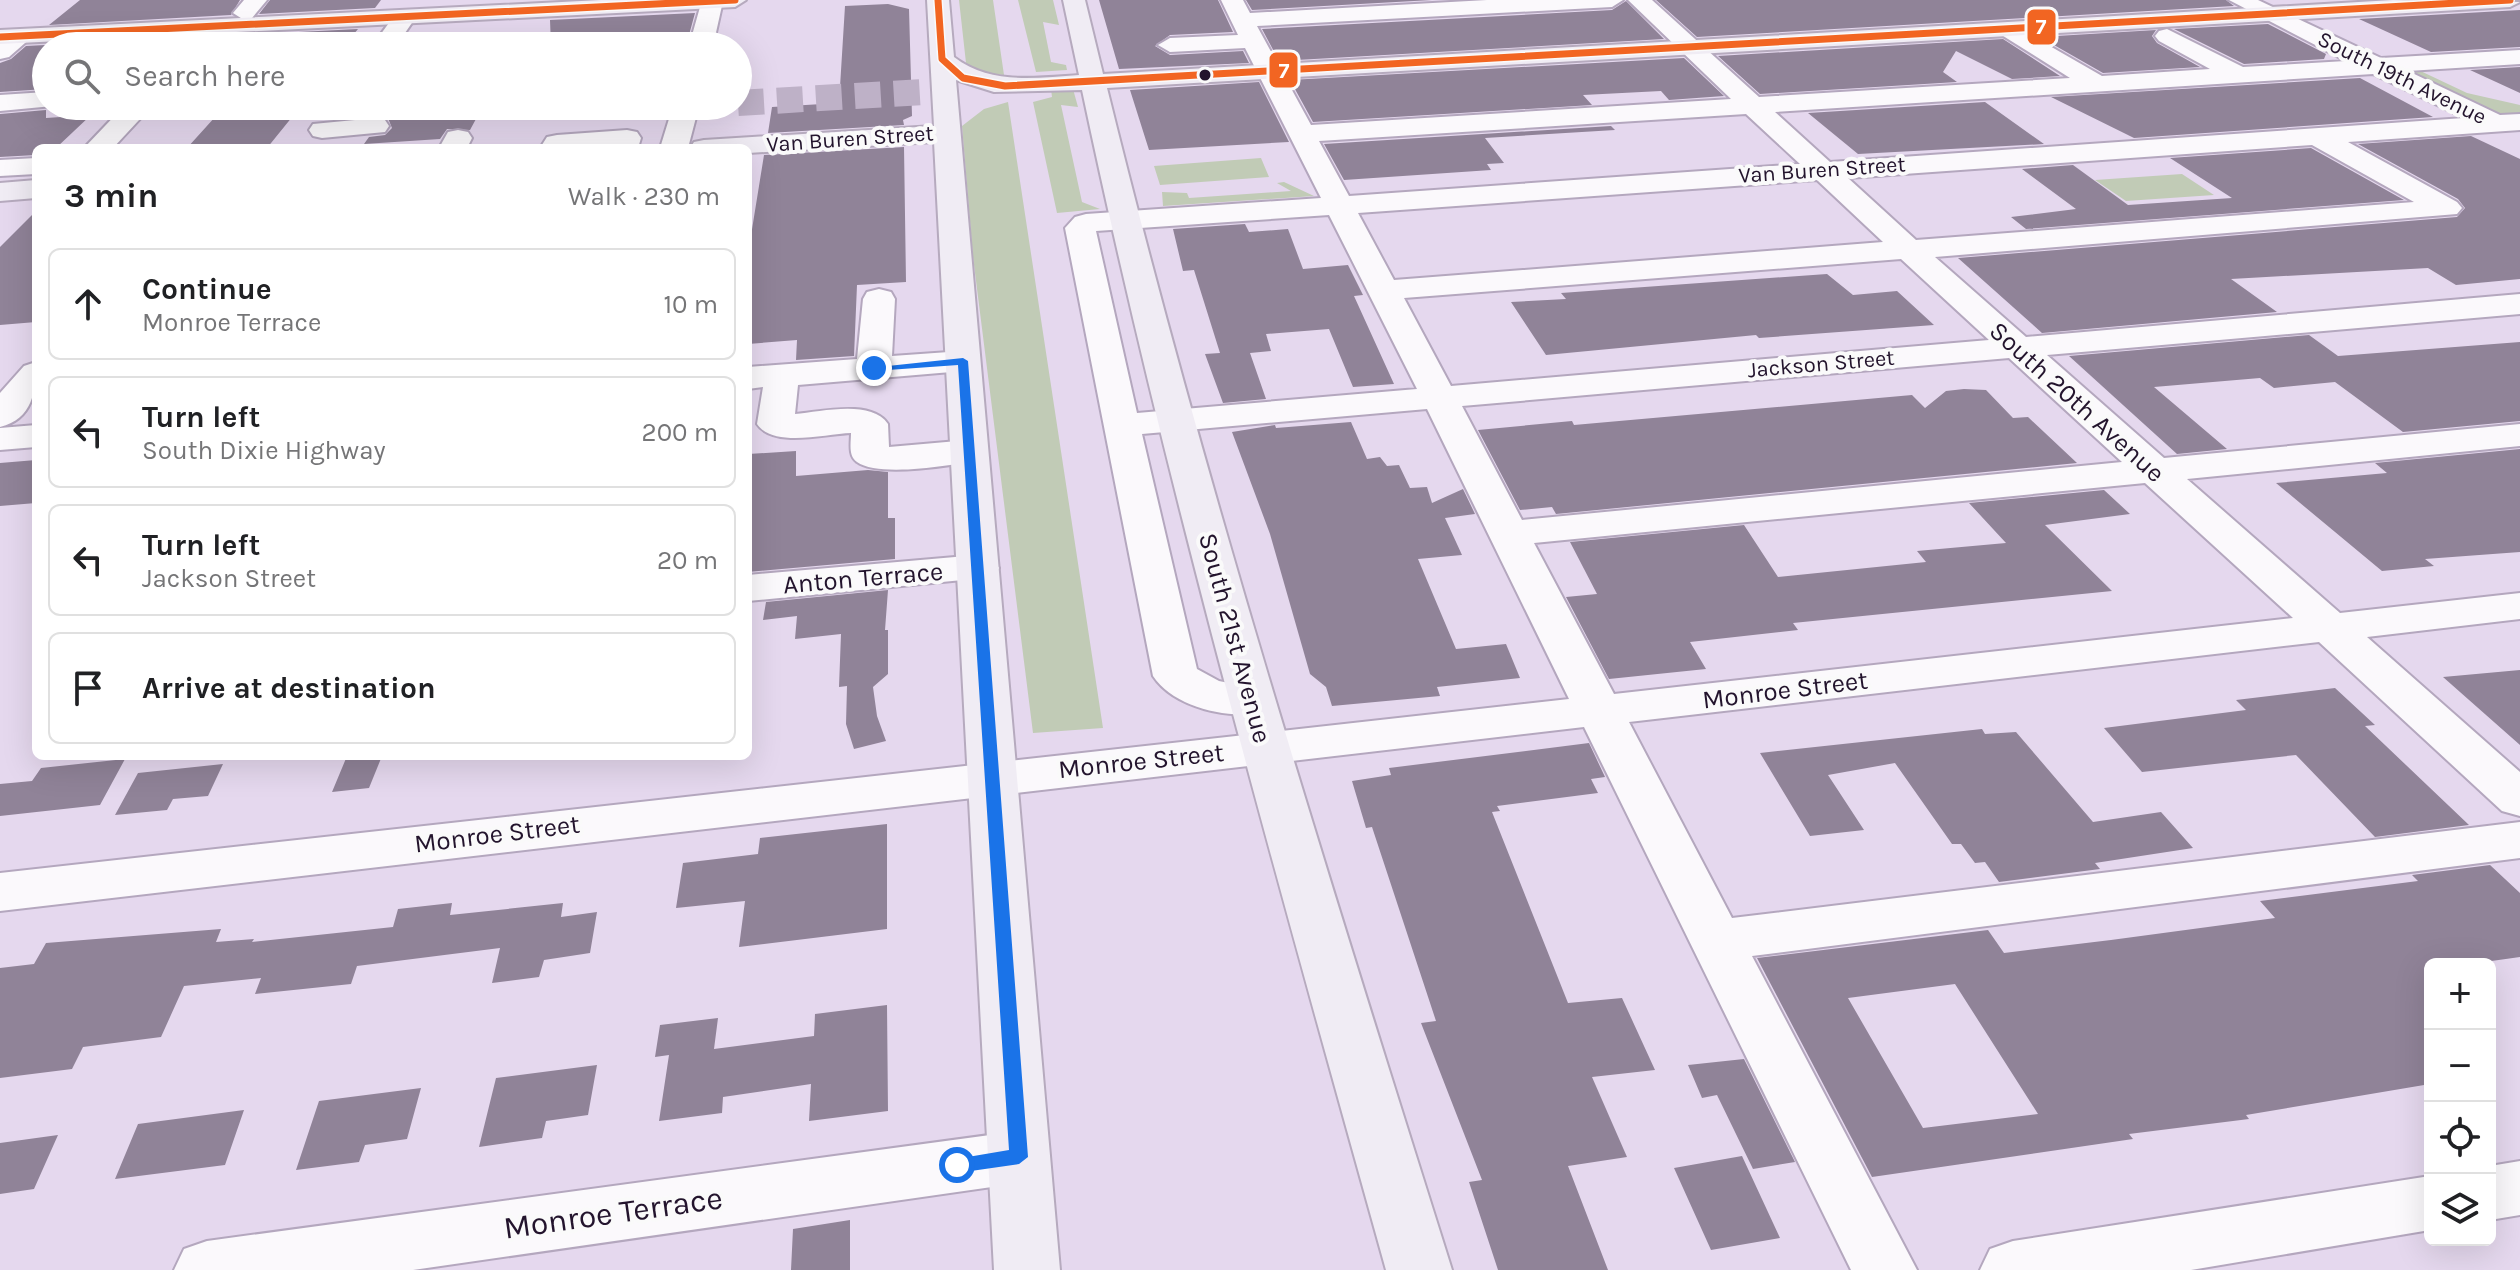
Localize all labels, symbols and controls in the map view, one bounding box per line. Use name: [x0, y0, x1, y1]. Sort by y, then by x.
line badge: 7: [2026, 8, 2057, 46]
text: 7: [2036, 14, 2047, 40]
street label: South 19th Avenue: [2313, 26, 2491, 130]
search box: [32, 32, 752, 120]
line badge: 7: [1268, 51, 1299, 89]
icon: search: [60, 54, 104, 98]
text: Search here: [124, 58, 285, 94]
text: 7: [1279, 58, 1290, 84]
unlabelled marker: [1197, 67, 1213, 83]
street label: Van Buren Street: [766, 120, 934, 158]
street label: Van Buren Street: [1738, 151, 1906, 189]
text: 3 min: [64, 176, 158, 216]
text: Walk · 230 m: [568, 181, 720, 212]
text: Continue: [142, 271, 272, 307]
icon: ahead: [66, 282, 110, 326]
text: 10 m: [663, 289, 718, 320]
text: Monroe Terrace: [142, 307, 321, 338]
street label: South 20th Avenue: [1983, 315, 2171, 489]
street label: Jackson Street: [1747, 345, 1895, 383]
route end: [856, 350, 892, 386]
text: Turn left: [142, 399, 260, 435]
icon: left: [66, 410, 110, 454]
text: 200 m: [642, 417, 718, 448]
text: South Dixie Highway: [142, 435, 386, 466]
text: Turn left: [142, 527, 260, 563]
street label: South 21st Avenue: [1192, 530, 1278, 746]
icon: left: [66, 538, 110, 582]
text: 20 m: [657, 545, 718, 576]
street label: Anton Terrace: [782, 556, 944, 600]
text: Jackson Street: [142, 563, 316, 594]
street label: Monroe Street: [1701, 664, 1870, 716]
icon: arrive: [66, 666, 110, 710]
text: Arrive at destination: [142, 670, 436, 706]
street label: Monroe Street: [1057, 737, 1226, 785]
street label: Monroe Street: [413, 808, 582, 860]
map controls: [2424, 958, 2496, 1246]
button: +: [2424, 958, 2496, 1030]
button: −: [2424, 1030, 2496, 1102]
button: locate: [2424, 1102, 2496, 1174]
route start: [939, 1147, 975, 1183]
button: layers: [2424, 1174, 2496, 1246]
street label: Monroe Terrace: [501, 1179, 725, 1247]

